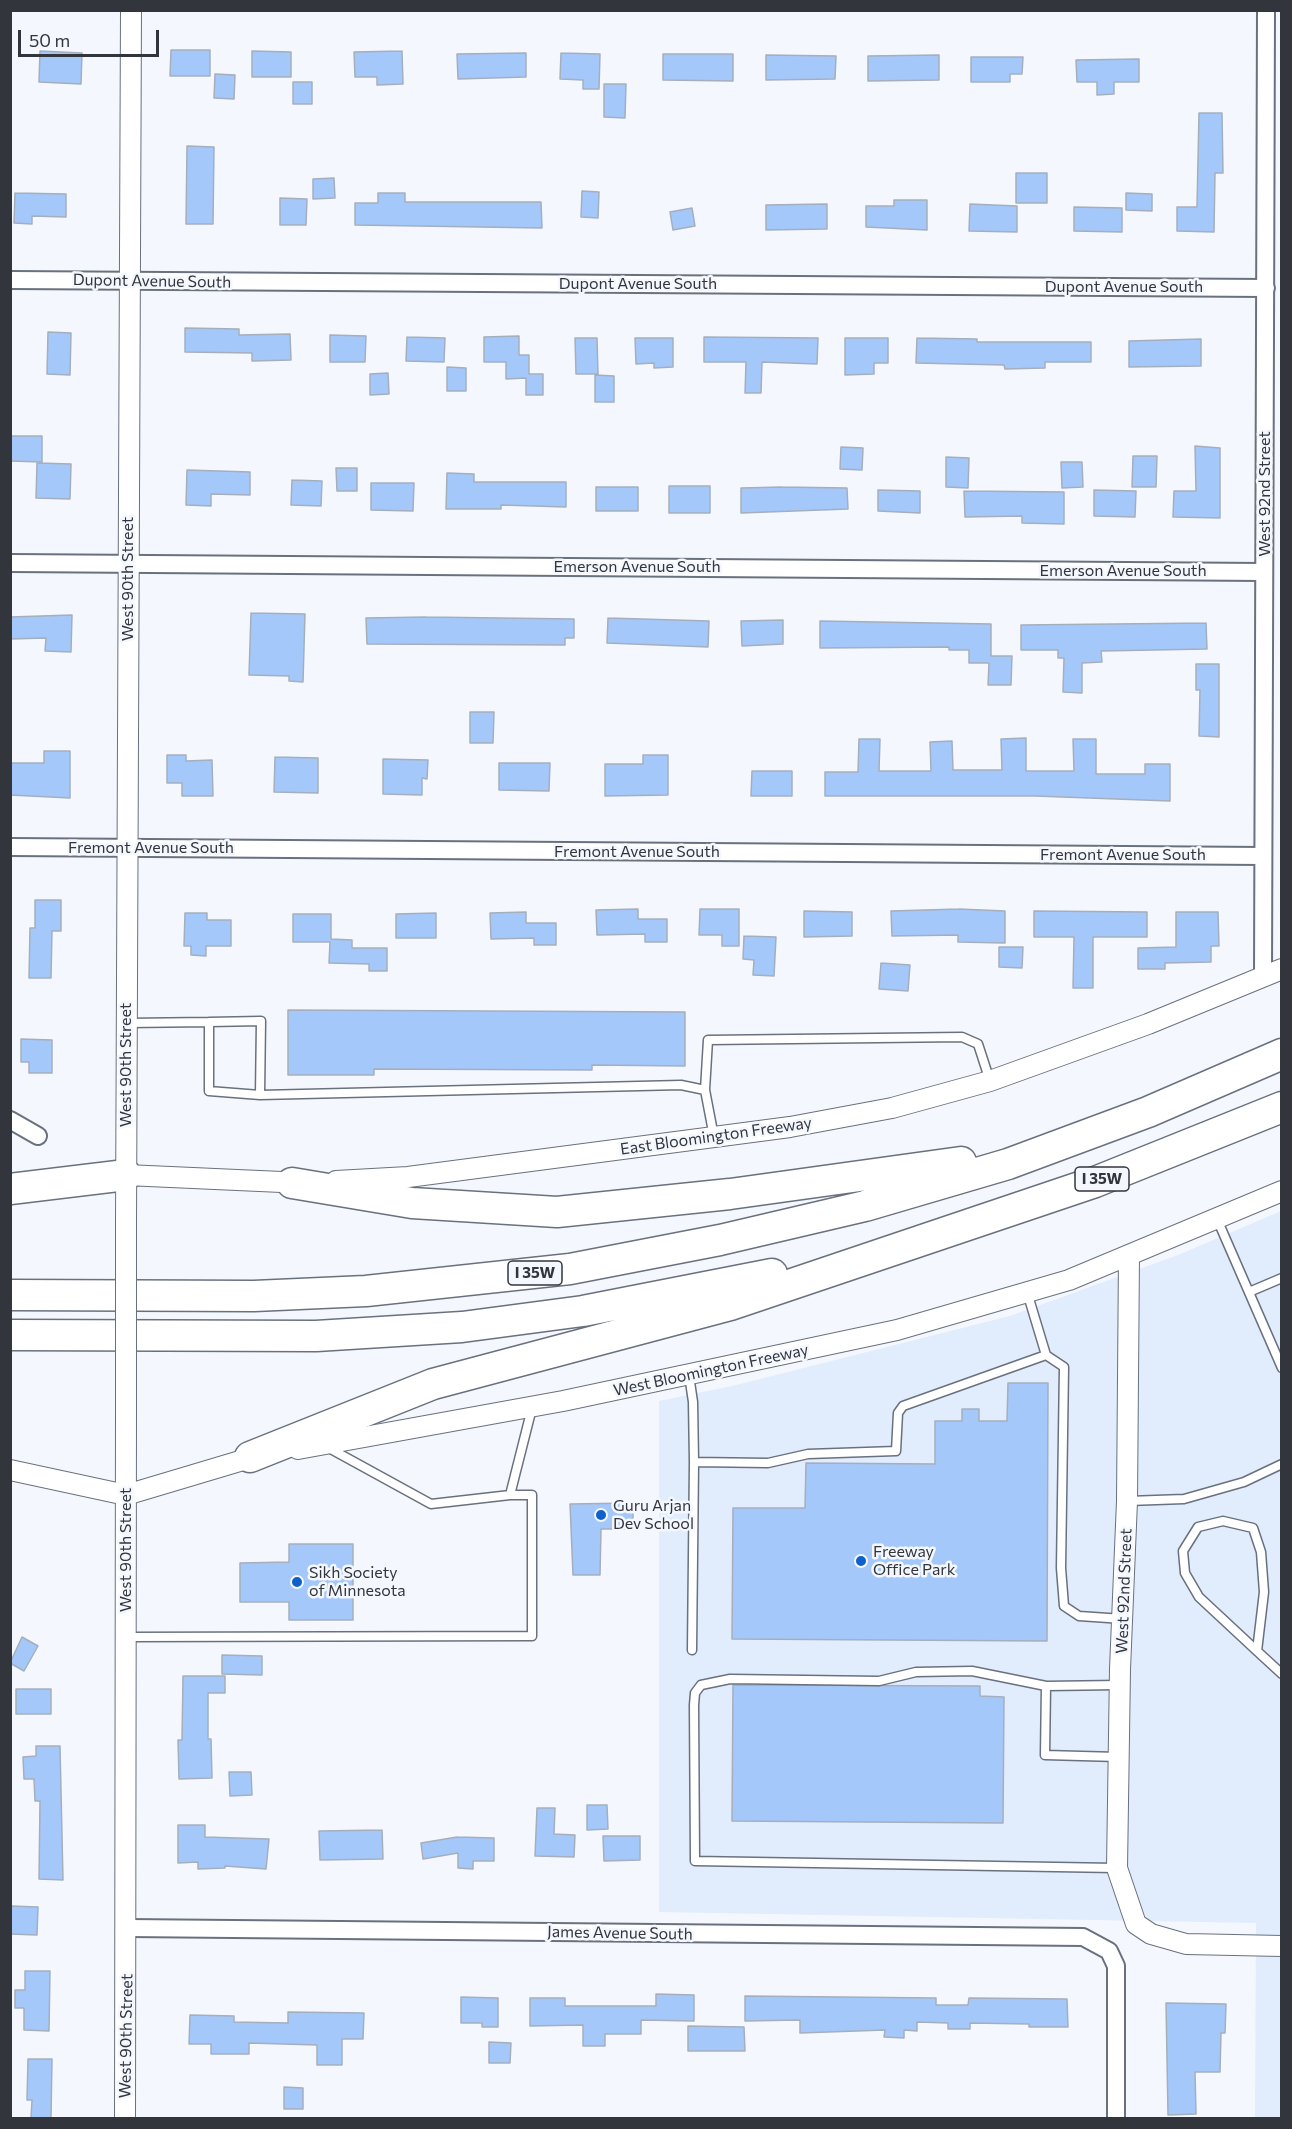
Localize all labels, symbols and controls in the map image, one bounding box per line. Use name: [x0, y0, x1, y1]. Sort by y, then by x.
scale bar: [21, 18, 162, 56]
text: 50 m: [29, 29, 70, 51]
street label: Dupont Avenue South: [73, 270, 231, 292]
street label: Dupont Avenue South: [559, 274, 717, 294]
street label: Dupont Avenue South: [1045, 277, 1203, 297]
street label: West 92nd Street: [1255, 431, 1275, 557]
street label: West 90th Street: [118, 517, 138, 641]
street label: Emerson Avenue South: [553, 557, 721, 577]
street label: Emerson Avenue South: [1039, 561, 1207, 581]
street label: Fremont Avenue South: [68, 838, 234, 858]
street label: Fremont Avenue South: [554, 842, 720, 862]
street label: Fremont Avenue South: [1040, 845, 1206, 865]
street label: West 90th Street: [116, 1003, 136, 1127]
street label: East Bloomington Freeway: [619, 1113, 813, 1159]
road number: I 35W: [1075, 1167, 1129, 1191]
road number: I 35W: [508, 1261, 562, 1285]
street label: West Bloomington Freeway: [612, 1340, 810, 1400]
street label: West 90th Street: [116, 1488, 136, 1612]
place label: Guru Arjan Dev School: [613, 1496, 694, 1534]
marker: Guru Arjan Dev School: [594, 1508, 608, 1522]
street label: West 92nd Street: [1112, 1528, 1136, 1654]
place label: Freeway Office Park: [873, 1542, 955, 1580]
marker: Freeway Office Park: [854, 1554, 868, 1568]
place label: Sikh Society of Minnesota: [309, 1563, 406, 1601]
marker: Sikh Society of Minnesota: [290, 1575, 304, 1589]
street label: James Avenue South: [547, 1922, 693, 1944]
street label: West 90th Street: [115, 1974, 137, 2098]

